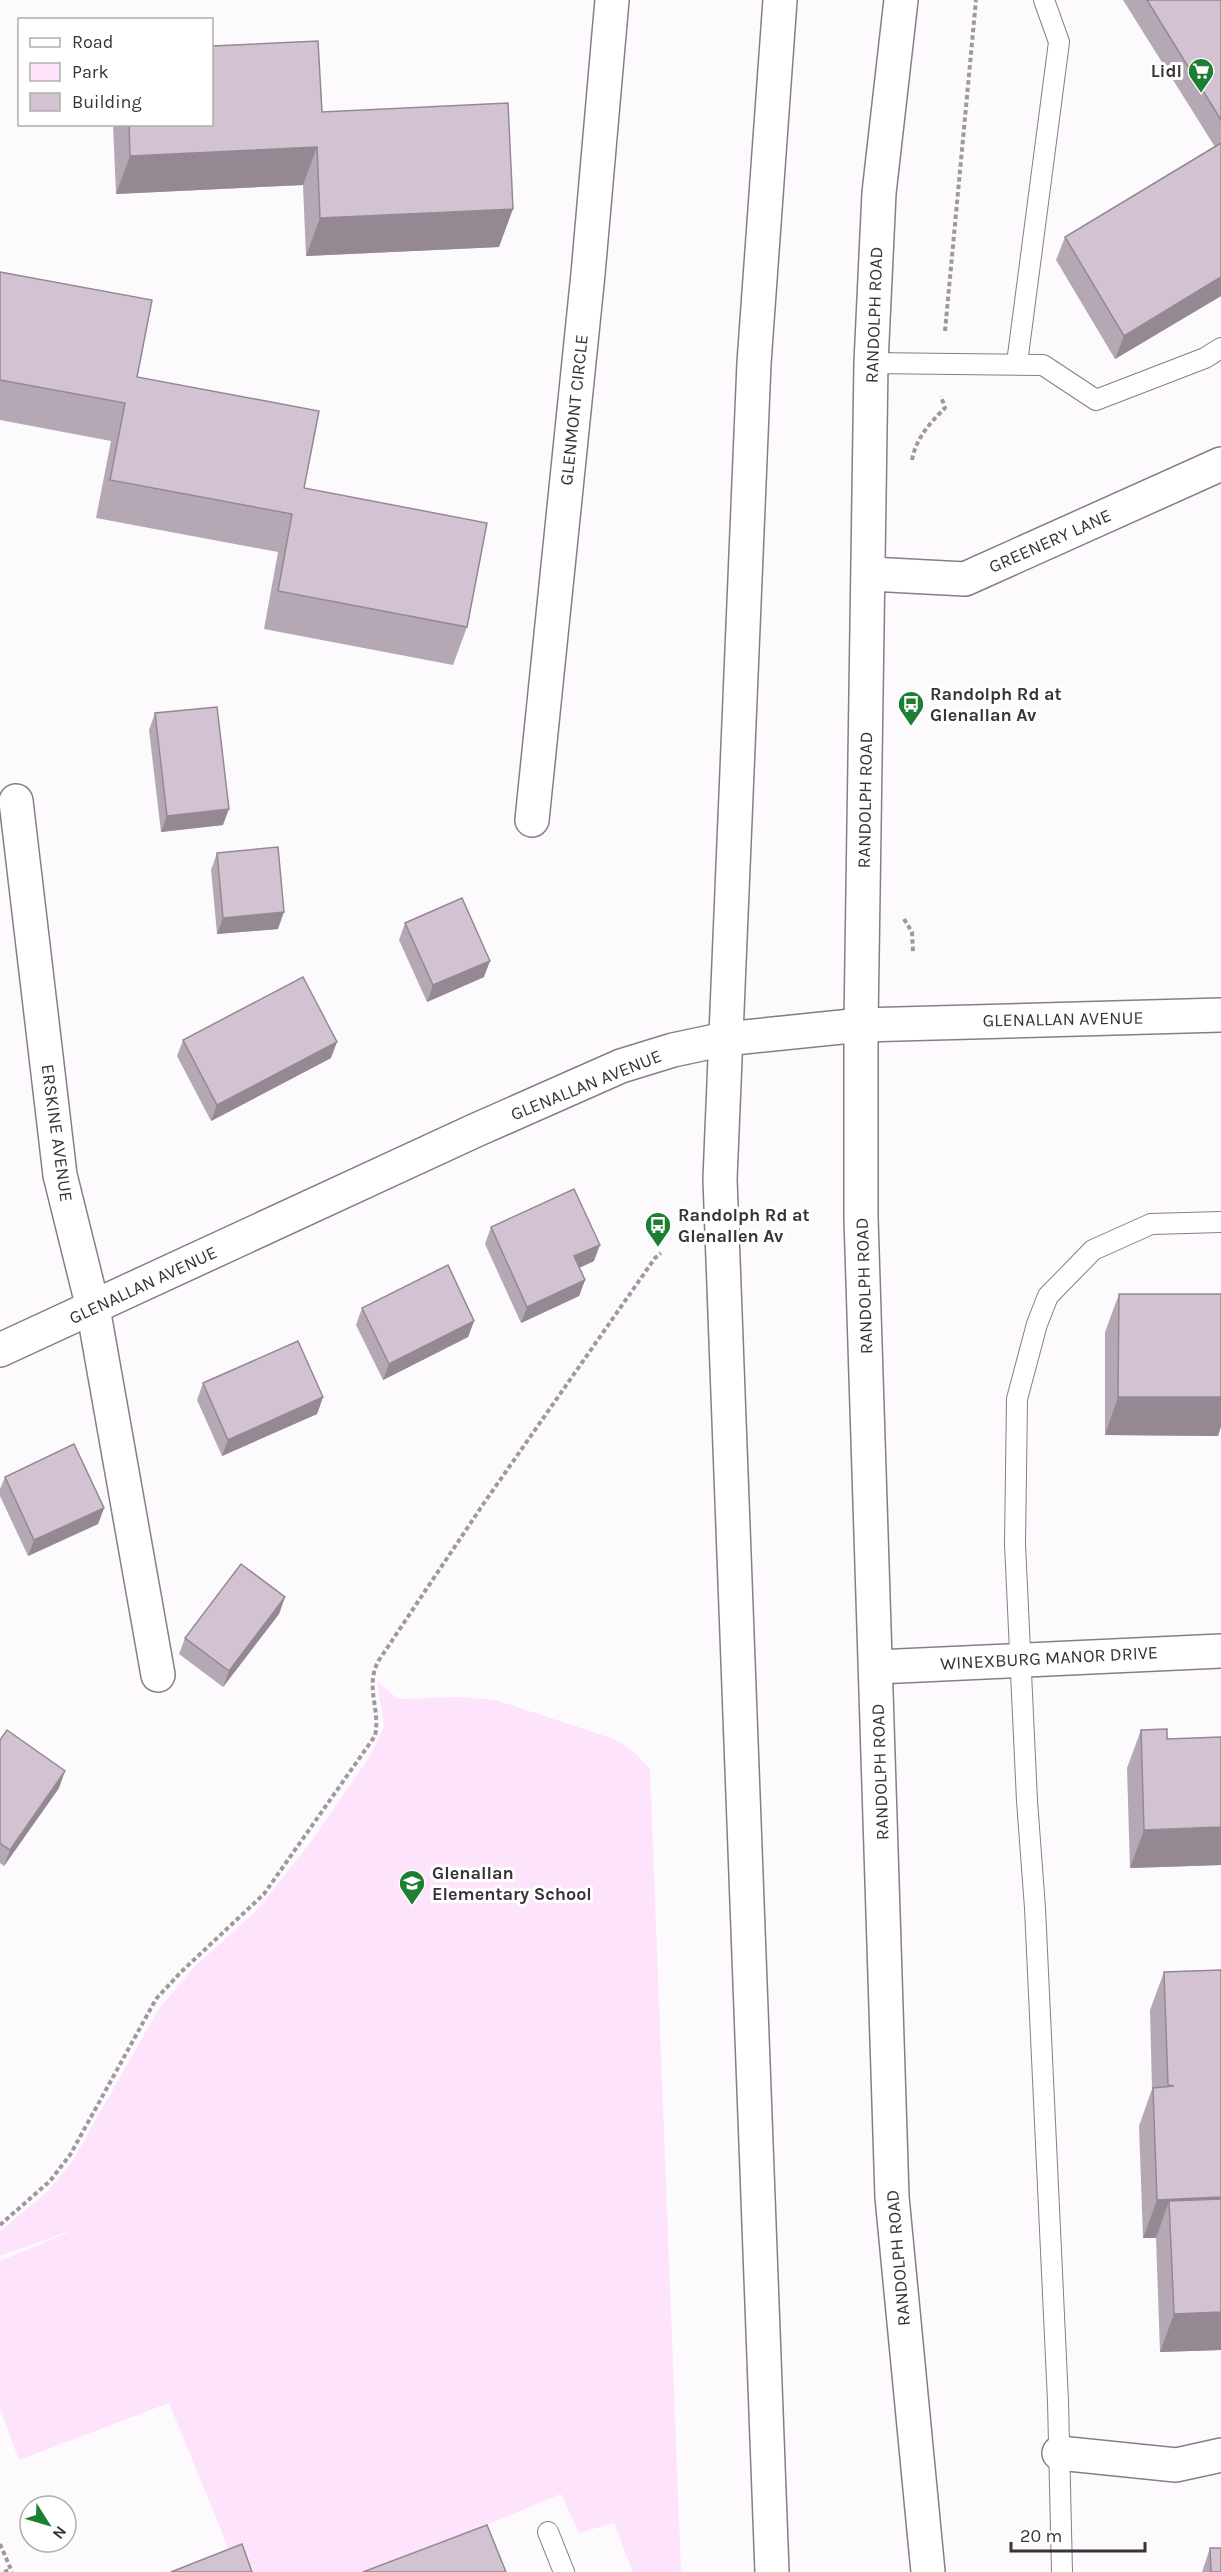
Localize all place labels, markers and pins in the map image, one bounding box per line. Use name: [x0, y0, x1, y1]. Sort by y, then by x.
supermarket icon: Lidl: [1186, 56, 1216, 94]
place label: Lidl: [1151, 60, 1182, 82]
place label: Randolph Rd at Glenallan Av: [930, 683, 1062, 726]
bus stop icon: Randolph Rd at Glenallan Av: [896, 689, 926, 727]
place label: Randolph Rd at Glenallen Av: [678, 1204, 810, 1247]
bus stop icon: Randolph Rd at Glenallen Av: [643, 1210, 673, 1248]
place label: Glenallan Elementary School: [432, 1862, 592, 1905]
school or university icon: Glenallan Elementary School: [397, 1868, 427, 1906]

